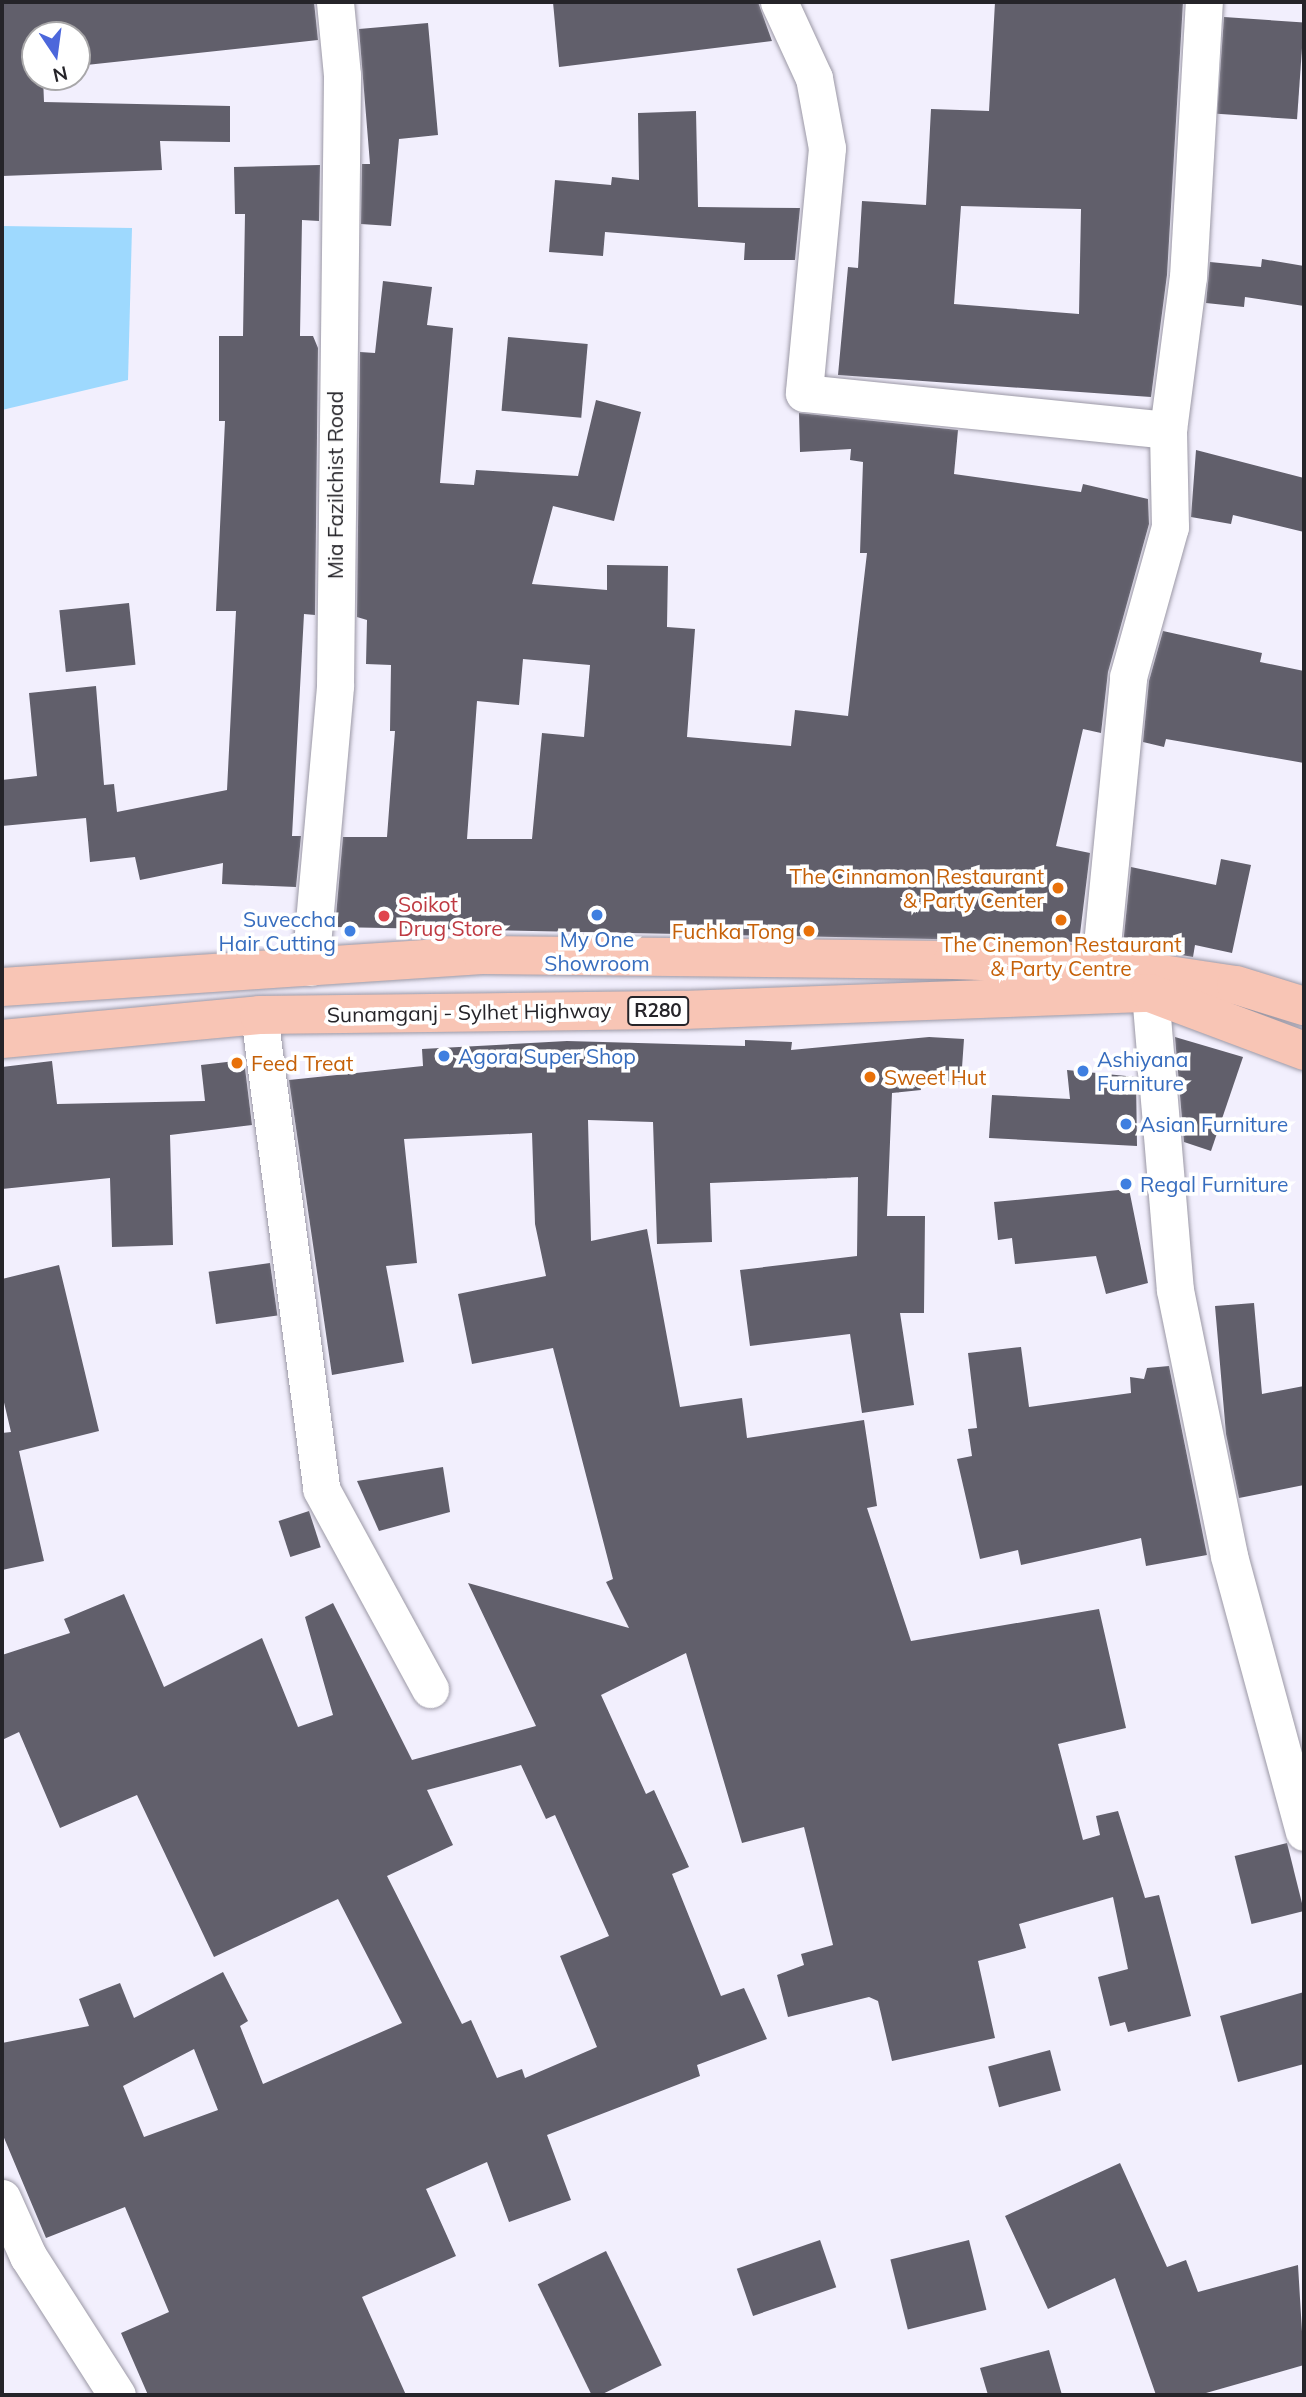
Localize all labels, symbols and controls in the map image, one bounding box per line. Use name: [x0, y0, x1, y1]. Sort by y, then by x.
north arrow: [21, 21, 91, 91]
text: N: [51, 61, 70, 88]
street label: Mia Fazilchist Road: [322, 391, 348, 579]
place label: The Cinnamon Restaurant & Party Center: [789, 863, 1044, 913]
marker: The Cinnamon Restaurant & Party Center: [1050, 880, 1066, 896]
place label: Soikot Drug Store: [398, 891, 503, 941]
place label: Suveccha Hair Cutting: [219, 906, 336, 956]
marker: My One Showroom: [589, 907, 605, 923]
marker: Soikot Drug Store: [376, 908, 392, 924]
marker: The Cinemon Restaurant & Party Centre: [1053, 912, 1069, 928]
place label: Fuchka Tong: [672, 918, 795, 944]
marker: Suveccha Hair Cutting: [342, 923, 358, 939]
marker: Fuchka Tong: [801, 923, 817, 939]
place label: My One Showroom: [544, 926, 650, 976]
place label: The Cinemon Restaurant & Party Centre: [940, 931, 1182, 981]
road number: R280: [626, 995, 690, 1026]
street label: Sunamganj - Sylhet Highway: [327, 997, 611, 1027]
place label: Agora Super Shop: [458, 1043, 636, 1069]
place label: Ashiyana Furniture: [1097, 1046, 1188, 1096]
marker: Agora Super Shop: [436, 1048, 452, 1064]
place label: Feed Treat: [251, 1050, 353, 1076]
marker: Feed Treat: [229, 1055, 245, 1071]
marker: Ashiyana Furniture: [1075, 1063, 1091, 1079]
place label: Sweet Hut: [884, 1064, 986, 1090]
marker: Sweet Hut: [862, 1069, 878, 1085]
place label: Asian Furniture: [1140, 1111, 1288, 1137]
marker: Asian Furniture: [1118, 1116, 1134, 1132]
place label: Regal Furniture: [1140, 1171, 1288, 1197]
marker: Regal Furniture: [1118, 1176, 1134, 1192]

